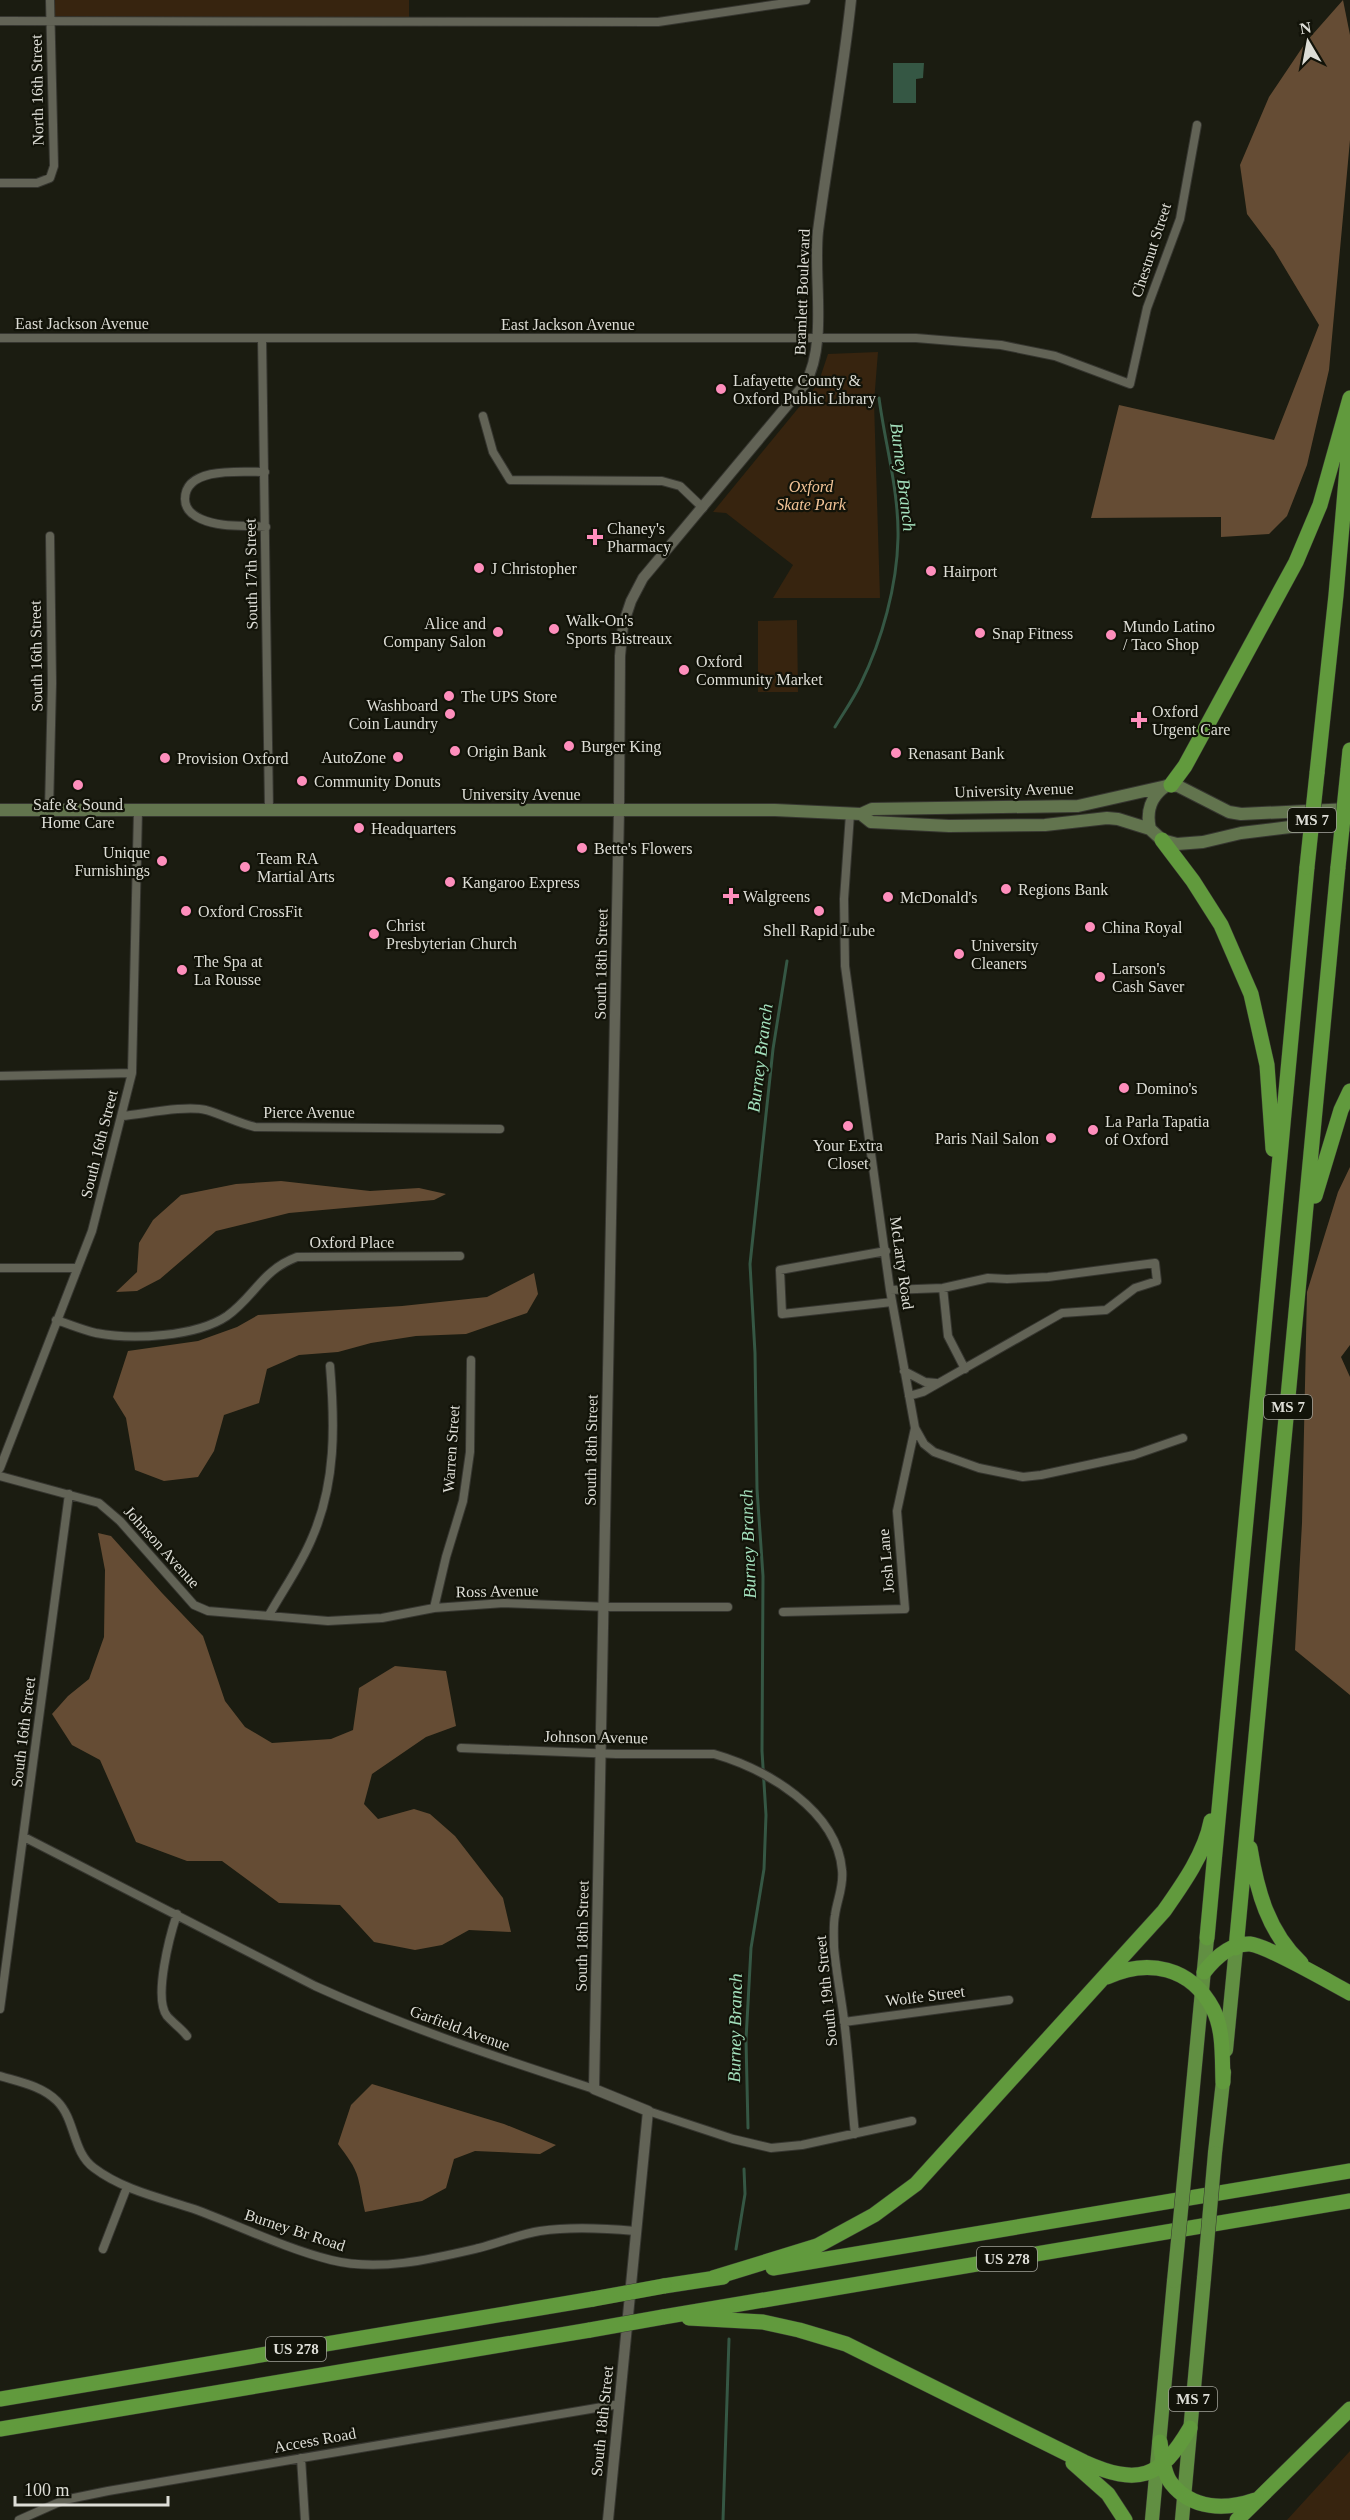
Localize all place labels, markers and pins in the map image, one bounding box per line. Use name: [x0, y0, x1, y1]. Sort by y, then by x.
place label: Lafayette County & Oxford Public Library: [733, 372, 876, 408]
marker: Lafayette County & Oxford Public Library: [714, 382, 728, 396]
place label: Chaney's Pharmacy: [607, 520, 671, 556]
marker: Chaney's Pharmacy: [588, 530, 602, 544]
place label: J Christopher: [491, 560, 577, 578]
marker: J Christopher: [472, 561, 486, 575]
place label: Hairport: [943, 563, 998, 581]
marker: Hairport: [924, 564, 938, 578]
place label: Walk-On's Sports Bistreaux: [566, 612, 672, 648]
place label: Alice and Company Salon: [383, 615, 486, 651]
place label: Mundo Latino / Taco Shop: [1123, 618, 1215, 654]
marker: Walk-On's Sports Bistreaux: [547, 622, 561, 636]
marker: Alice and Company Salon: [491, 625, 505, 639]
place label: Snap Fitness: [992, 625, 1073, 643]
marker: Snap Fitness: [973, 626, 987, 640]
marker: Mundo Latino / Taco Shop: [1104, 628, 1118, 642]
place label: Oxford Community Market: [696, 653, 823, 689]
marker: Oxford Community Market: [677, 663, 691, 677]
place label: The UPS Store: [461, 688, 557, 705]
marker: The UPS Store: [442, 689, 456, 703]
place label: Washboard Coin Laundry: [349, 697, 438, 733]
place label: Oxford Urgent Care: [1152, 703, 1230, 739]
marker: Washboard Coin Laundry: [443, 707, 457, 721]
marker: Oxford Urgent Care: [1130, 711, 1148, 729]
place label: Burger King: [581, 738, 661, 756]
marker: Burger King: [562, 739, 576, 753]
place label: Origin Bank: [467, 743, 547, 761]
marker: Origin Bank: [448, 744, 462, 758]
place label: Renasant Bank: [908, 745, 1004, 762]
marker: Renasant Bank: [889, 746, 903, 760]
place label: AutoZone: [321, 749, 386, 766]
place label: Provision Oxford: [177, 750, 289, 767]
marker: AutoZone: [391, 750, 405, 764]
marker: Provision Oxford: [158, 751, 172, 765]
place label: Community Donuts: [314, 773, 441, 791]
marker: Community Donuts: [295, 774, 309, 788]
marker: Safe & Sound Home Care: [71, 778, 85, 792]
place label: Safe & Sound Home Care: [33, 796, 123, 831]
place label: Headquarters: [371, 820, 456, 838]
marker: Headquarters: [352, 821, 366, 835]
place label: Bette's Flowers: [594, 840, 692, 857]
marker: Bette's Flowers: [575, 841, 589, 855]
place label: Unique Furnishings: [74, 844, 150, 880]
place label: Team RA Martial Arts: [257, 850, 335, 885]
marker: Unique Furnishings: [155, 854, 169, 868]
marker: Team RA Martial Arts: [238, 860, 252, 874]
place label: Kangaroo Express: [462, 874, 580, 892]
marker: Kangaroo Express: [443, 875, 457, 889]
place label: Regions Bank: [1018, 881, 1108, 899]
marker: Regions Bank: [999, 882, 1013, 896]
place label: Walgreens: [743, 888, 810, 906]
marker: Walgreens: [724, 889, 738, 903]
place label: McDonald's: [900, 889, 978, 906]
marker: McDonald's: [881, 890, 895, 904]
place label: Oxford CrossFit: [198, 903, 303, 920]
marker: Oxford CrossFit: [179, 904, 193, 918]
marker: Shell Rapid Lube: [812, 904, 826, 918]
place label: Christ Presbyterian Church: [386, 917, 517, 953]
place label: China Royal: [1102, 919, 1183, 937]
marker: China Royal: [1083, 920, 1097, 934]
place label: Shell Rapid Lube: [763, 922, 875, 940]
marker: Christ Presbyterian Church: [367, 927, 381, 941]
place label: University Cleaners: [971, 937, 1039, 972]
marker: University Cleaners: [952, 947, 966, 961]
place label: The Spa at La Rousse: [194, 953, 263, 988]
place label: Larson's Cash Saver: [1112, 960, 1185, 995]
marker: The Spa at La Rousse: [175, 963, 189, 977]
marker: Larson's Cash Saver: [1093, 970, 1107, 984]
place label: Domino's: [1136, 1080, 1198, 1097]
marker: Domino's: [1117, 1081, 1131, 1095]
place label: La Parla Tapatia of Oxford: [1105, 1113, 1209, 1148]
marker: Your Extra Closet: [841, 1119, 855, 1133]
marker: La Parla Tapatia of Oxford: [1086, 1123, 1100, 1137]
place label: Paris Nail Salon: [935, 1130, 1039, 1147]
marker: Paris Nail Salon: [1044, 1131, 1058, 1145]
place label: Your Extra Closet: [813, 1137, 883, 1172]

